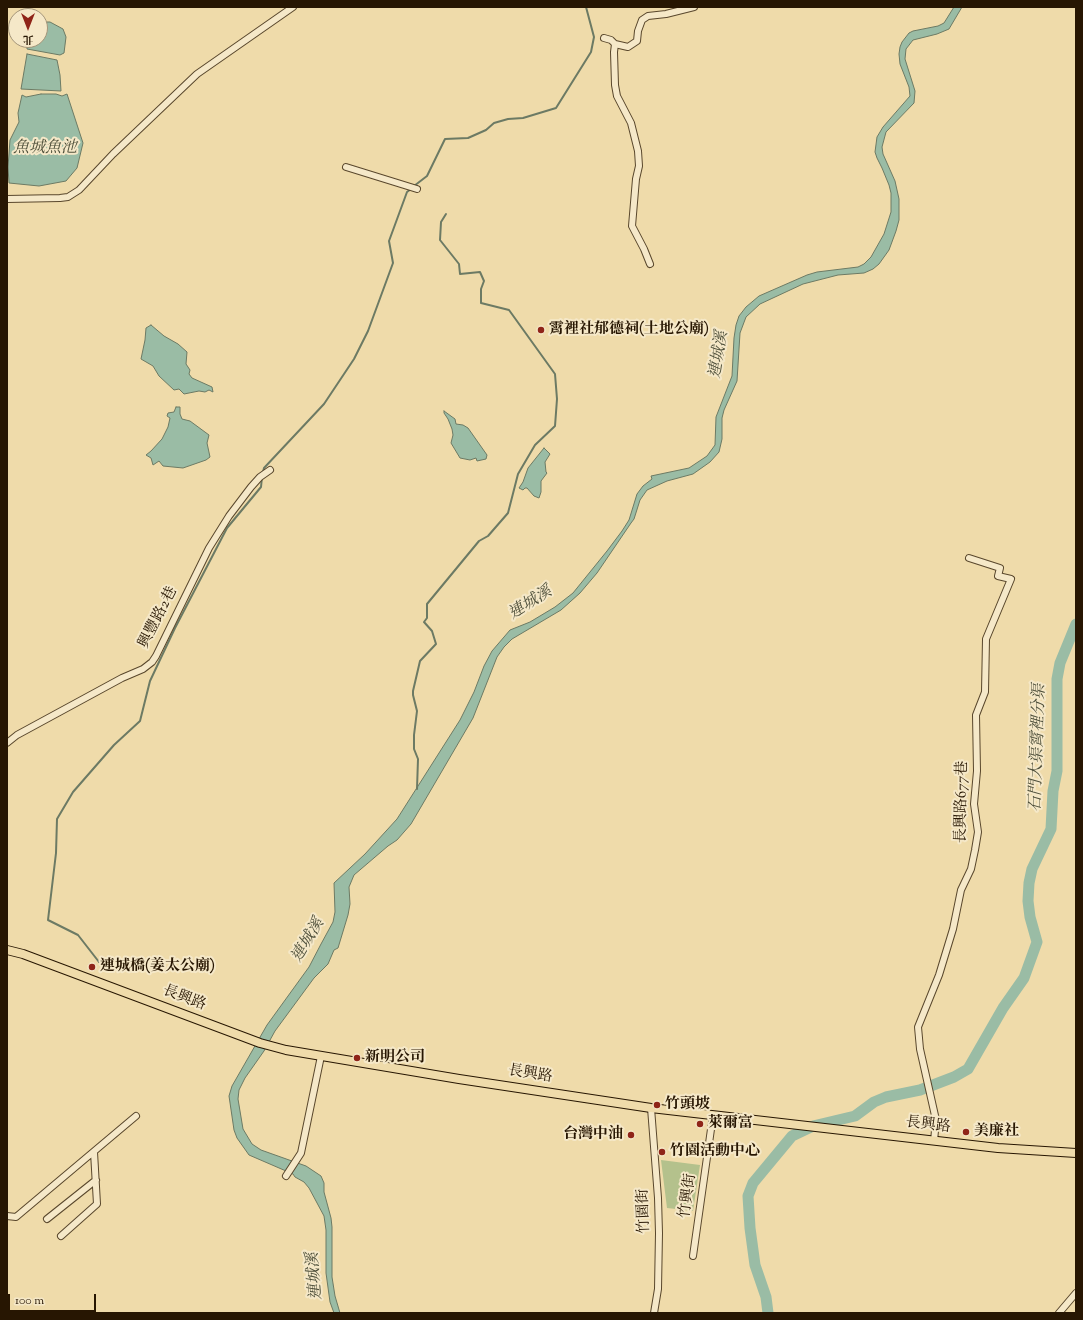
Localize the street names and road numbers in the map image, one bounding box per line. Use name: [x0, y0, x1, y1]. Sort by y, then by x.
street label: 興豐路2巷: [136, 584, 182, 652]
street label: 長興路677巷: [953, 761, 973, 843]
street label: 長興路: [160, 983, 208, 1015]
street label: 長興路: [506, 1063, 554, 1087]
street label: 長興路: [905, 1114, 951, 1138]
street label: 竹興街: [677, 1172, 701, 1220]
street label: 竹園街: [635, 1188, 655, 1234]

